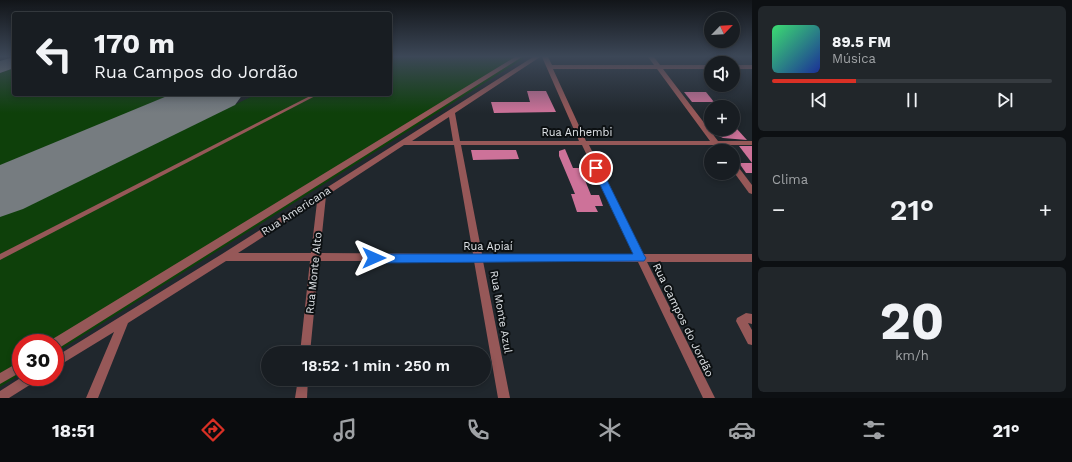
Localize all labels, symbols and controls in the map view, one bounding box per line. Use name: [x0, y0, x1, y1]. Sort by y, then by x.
north arrow: [704, 12, 740, 48]
map controls: [704, 12, 740, 180]
text: 170 m: [94, 27, 175, 60]
icon: left: [28, 28, 80, 80]
text: 89.5 FM: [832, 33, 891, 51]
text: Música: [832, 51, 876, 66]
button: sound: [704, 56, 740, 92]
text: Rua Campos do Jordão: [94, 61, 298, 82]
icon: previous: [808, 89, 830, 111]
icon: pause: [901, 89, 923, 111]
icon: next: [994, 89, 1016, 111]
button: +: [704, 100, 740, 136]
street label: Rua Anhembi: [542, 126, 612, 139]
button: −: [704, 144, 740, 180]
pin: [579, 151, 613, 185]
icon: arrive: [585, 157, 607, 179]
text: Clima: [772, 172, 808, 187]
street label: Rua Americana: [259, 184, 333, 238]
text: 21°: [890, 192, 934, 227]
text: −: [772, 197, 785, 222]
text: +: [1039, 197, 1052, 222]
street label: Rua Monte Alto: [303, 231, 325, 315]
position arrow: [353, 237, 395, 279]
street label: Rua Apiaí: [463, 240, 513, 253]
street label: Rua Campos do Jordão: [650, 261, 716, 379]
street label: Rua Monte Azul: [487, 270, 515, 355]
text: 20: [880, 291, 944, 352]
speed limit sign: 30: [12, 334, 64, 386]
text: km/h: [895, 348, 929, 363]
text: 18:52 · 1 min · 250 m: [302, 357, 450, 375]
icon: directions: [199, 416, 227, 444]
icon: music: [331, 416, 359, 444]
icon: phone: [464, 416, 492, 444]
icon: climate: [596, 416, 624, 444]
icon: car: [728, 416, 756, 444]
icon: filters: [860, 416, 888, 444]
text: 18:51: [52, 420, 95, 441]
text: 21°: [992, 420, 1020, 441]

